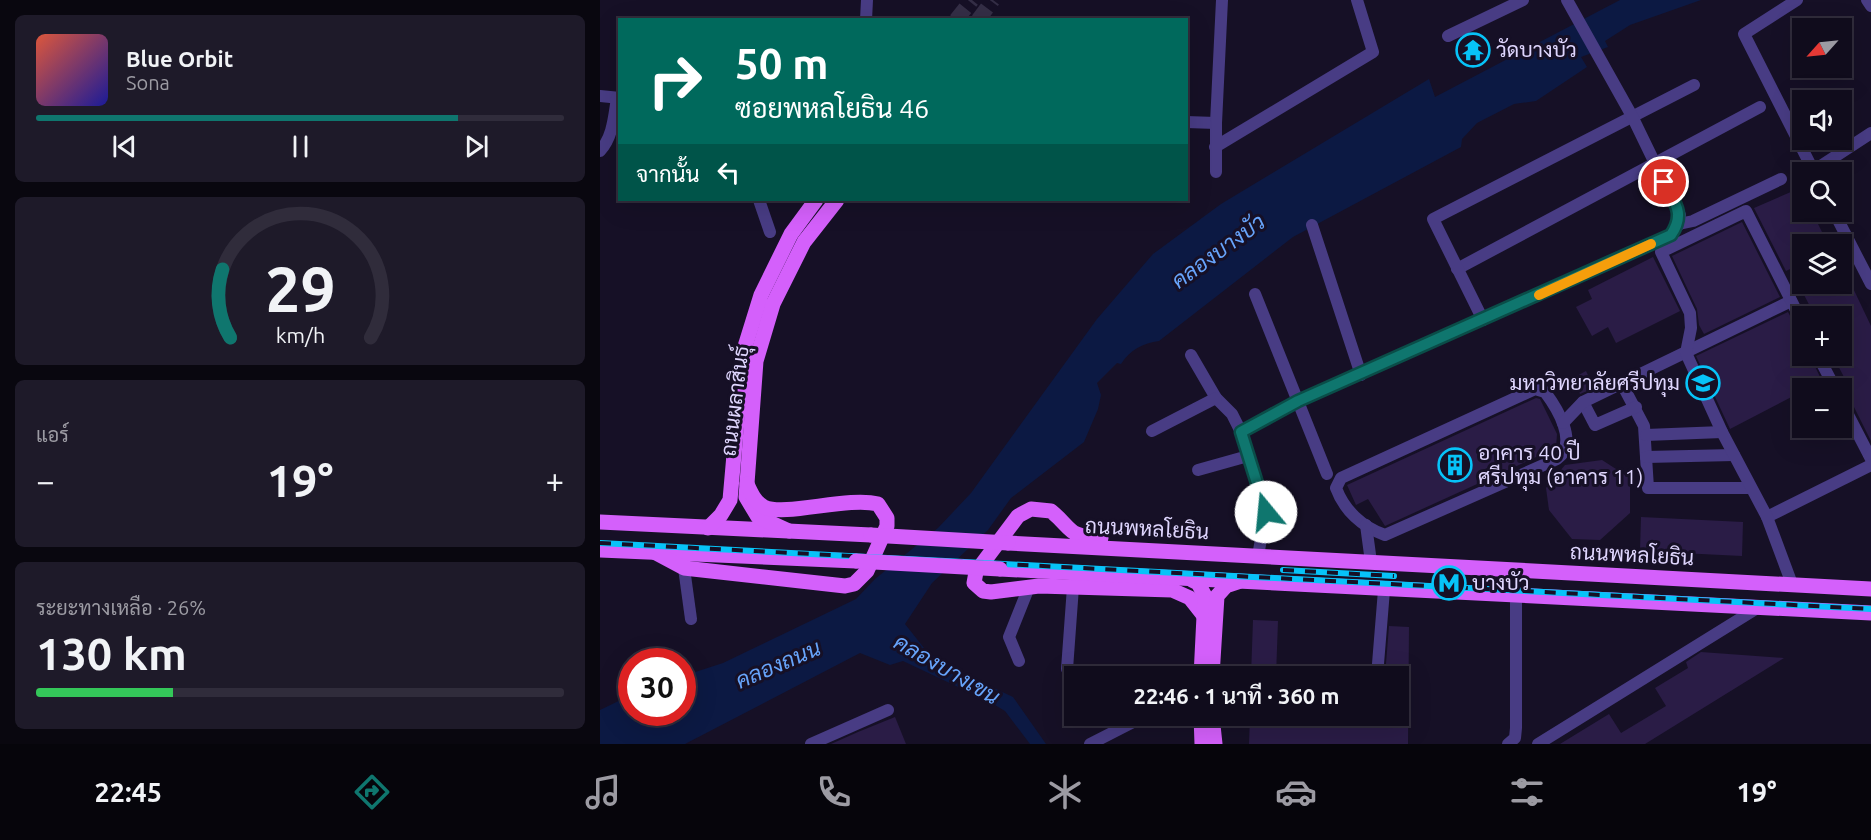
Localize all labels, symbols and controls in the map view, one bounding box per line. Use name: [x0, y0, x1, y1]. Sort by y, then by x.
north arrow: [1792, 18, 1852, 78]
map controls: [1792, 18, 1852, 438]
temple icon: วัดบางบัว: [1455, 32, 1491, 68]
place label: วัดบางบัว: [1496, 37, 1577, 61]
text: 50 m: [735, 40, 829, 87]
icon: right: [636, 42, 714, 120]
text: Blue Orbit: [126, 46, 233, 71]
text: Sona: [126, 71, 170, 94]
button: sound: [1792, 90, 1852, 150]
text: ซอยพหลโยธิน 46: [735, 93, 929, 123]
icon: previous: [108, 130, 141, 163]
icon: pause: [284, 130, 317, 163]
icon: next: [460, 130, 493, 163]
icon: left: [712, 156, 745, 189]
pin: [1638, 156, 1689, 207]
text: จากนั้น: [636, 161, 700, 186]
button: search: [1792, 162, 1852, 222]
icon: arrive: [1647, 165, 1680, 198]
water label: คลองบางบัว: [1166, 208, 1269, 293]
button: layers: [1792, 234, 1852, 294]
text: 29: [265, 254, 335, 324]
button: +: [1792, 306, 1852, 366]
text: km/h: [275, 323, 325, 347]
street label: ถนนผลาสินธุ์: [714, 344, 756, 458]
school or university icon: มหาวิทยาลัยศรีปทุม: [1685, 365, 1721, 401]
place label: มหาวิทยาลัยศรีปทุม: [1509, 370, 1680, 397]
button: −: [1792, 378, 1852, 438]
text: แอร์: [36, 423, 69, 446]
place label: อาคาร 40 ปี ศรีปทุม (อาคาร 11): [1478, 439, 1643, 491]
building icon: อาคาร 40 ปี ศรีปทุม (อาคาร 11): [1437, 447, 1473, 483]
text: 19°: [267, 455, 333, 506]
text: −: [36, 462, 55, 499]
text: +: [545, 462, 564, 499]
position arrow: [1234, 480, 1298, 544]
street label: ถนนพหลโยธิน: [1084, 513, 1210, 543]
street label: ถนนพหลโยธิน: [1569, 539, 1695, 569]
metro station icon: บางบัว: [1431, 565, 1467, 601]
place label: บางบัว: [1472, 570, 1530, 594]
text: ระยะทางเหลือ · 26%: [36, 596, 206, 619]
text: 130 km: [36, 628, 187, 679]
water label: คลองบางเขน: [890, 628, 1004, 709]
water label: คลองถนน: [732, 634, 824, 693]
speed limit sign: 30: [618, 648, 696, 726]
text: 22:46 · 1 นาที · 360 m: [1134, 683, 1339, 708]
icon: directions: [351, 771, 393, 813]
icon: music: [582, 771, 624, 813]
icon: phone: [813, 771, 855, 813]
icon: climate: [1044, 771, 1086, 813]
icon: car: [1275, 771, 1317, 813]
icon: filters: [1506, 771, 1548, 813]
text: 22:45: [94, 777, 162, 807]
text: 19°: [1736, 777, 1776, 807]

